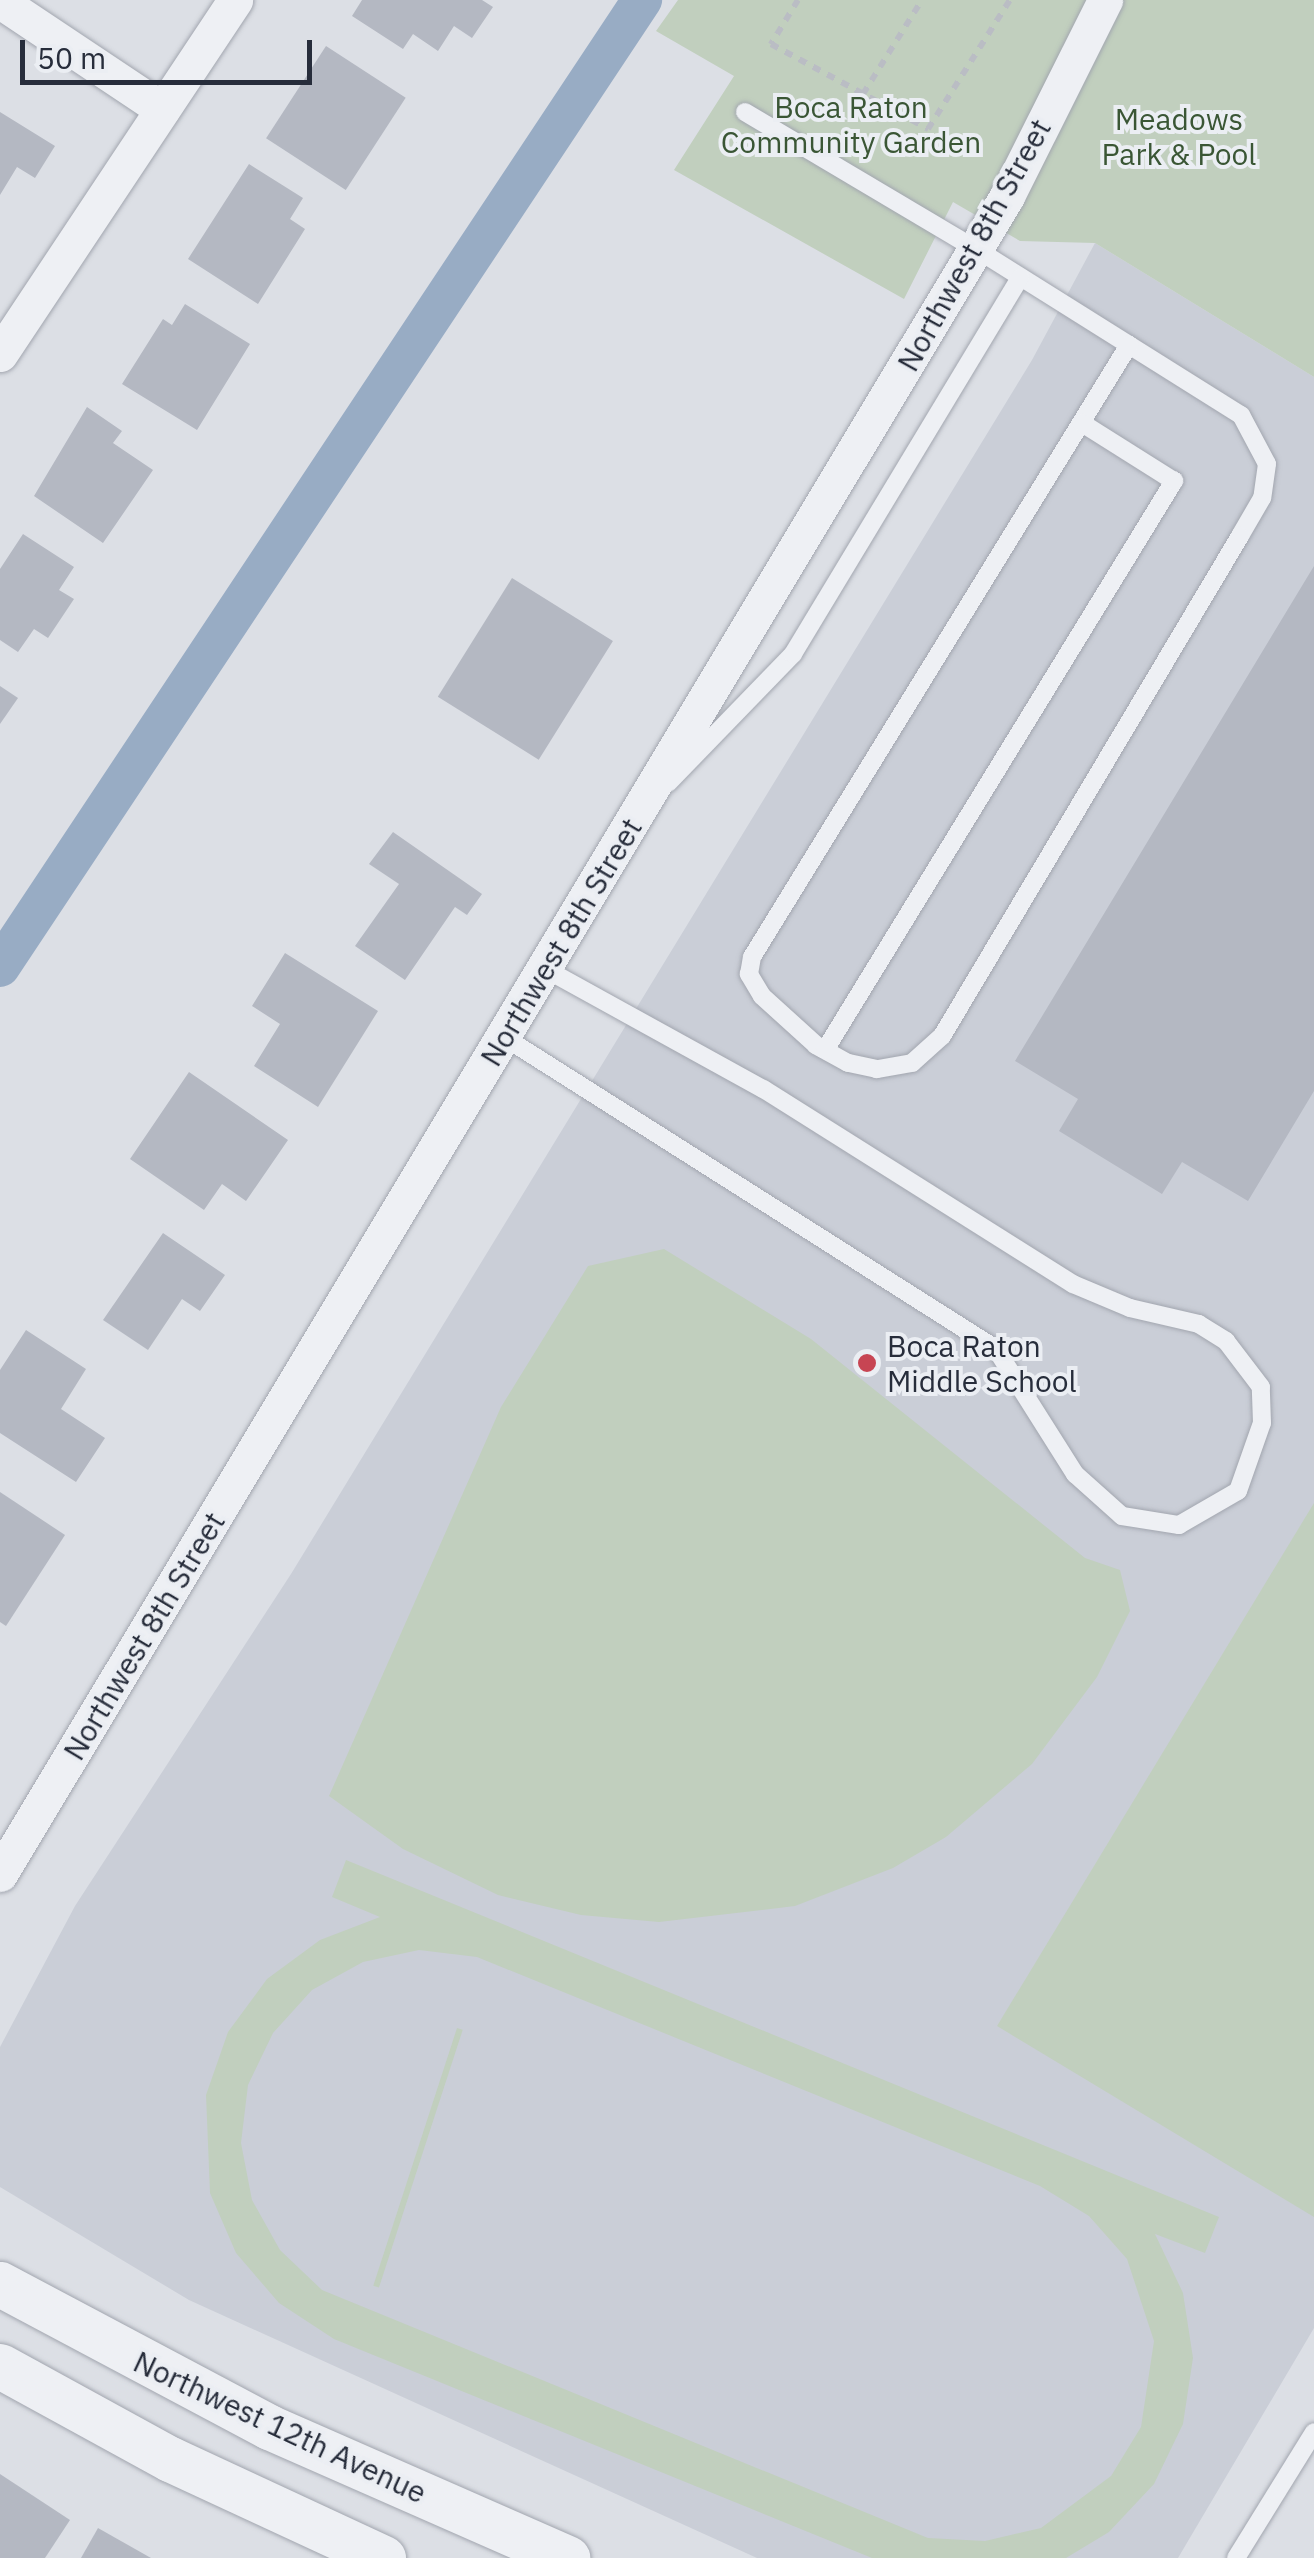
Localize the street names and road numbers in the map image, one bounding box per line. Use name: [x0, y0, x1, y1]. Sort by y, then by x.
street label: Northwest 8th Street: [890, 113, 1058, 377]
street label: Northwest 8th Street: [473, 811, 649, 1073]
street label: Northwest 8th Street: [56, 1505, 232, 1767]
street label: Northwest 12th Avenue: [128, 2343, 432, 2511]

